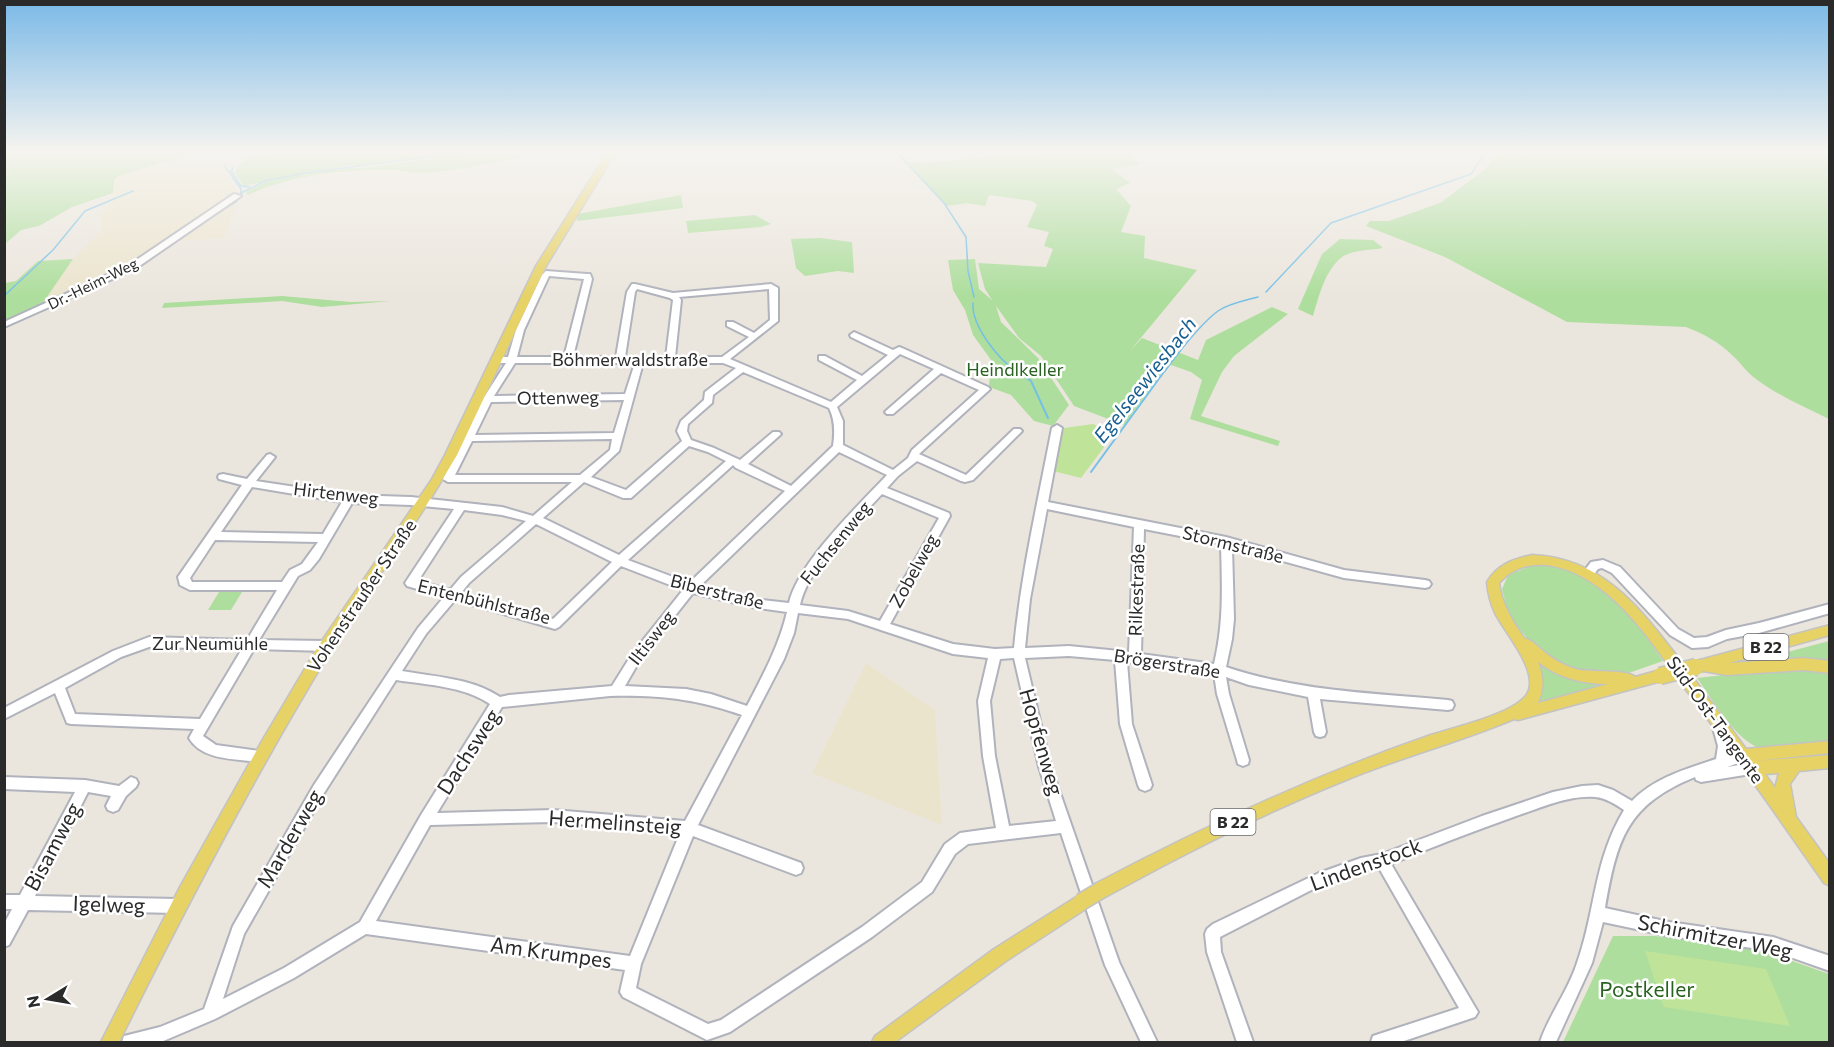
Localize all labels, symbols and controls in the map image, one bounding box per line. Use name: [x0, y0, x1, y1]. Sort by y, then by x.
street label: Dr.-Heim-Weg: [45, 254, 141, 313]
water label: Egelseewiesbach: [1088, 312, 1201, 447]
street label: Böhmerwaldstraße: [552, 348, 708, 370]
park label: Heindlkeller: [966, 358, 1064, 380]
street label: Ottenweg: [517, 385, 600, 409]
street label: Hirtenweg: [292, 477, 380, 509]
street label: Fuchsenweg: [795, 496, 876, 588]
street label: Vohenstraußer Straße: [302, 515, 421, 676]
street label: Stormstraße: [1180, 521, 1286, 567]
street label: Zobelweg: [884, 530, 942, 611]
street label: Rilkestraße: [1123, 543, 1149, 637]
street label: Biberstraße: [668, 569, 766, 613]
street label: Entenbühlstraße: [416, 574, 553, 628]
street label: Iltisweg: [623, 606, 679, 669]
street label: Zur Neumühle: [152, 632, 268, 654]
road number: B 22: [1744, 634, 1788, 660]
street label: Brögerstraße: [1112, 644, 1222, 682]
street label: Süd-Ost-Tangente: [1662, 652, 1769, 787]
street label: Hopfenweg: [1015, 685, 1070, 798]
street label: Dachsweg: [431, 704, 505, 799]
street label: Marderweg: [251, 785, 327, 892]
street label: Bisamweg: [18, 798, 85, 895]
street label: Hermelinsteig: [548, 804, 682, 839]
road number: B 22: [1210, 809, 1256, 835]
street label: Lindenstock: [1306, 832, 1425, 895]
street label: Igelweg: [72, 890, 146, 917]
street label: Schirmitzer Weg: [1636, 908, 1795, 963]
street label: Am Krumpes: [489, 931, 614, 972]
north arrow: [18, 969, 78, 1029]
park label: Postkeller: [1599, 976, 1695, 1001]
text: N: [22, 994, 43, 1010]

